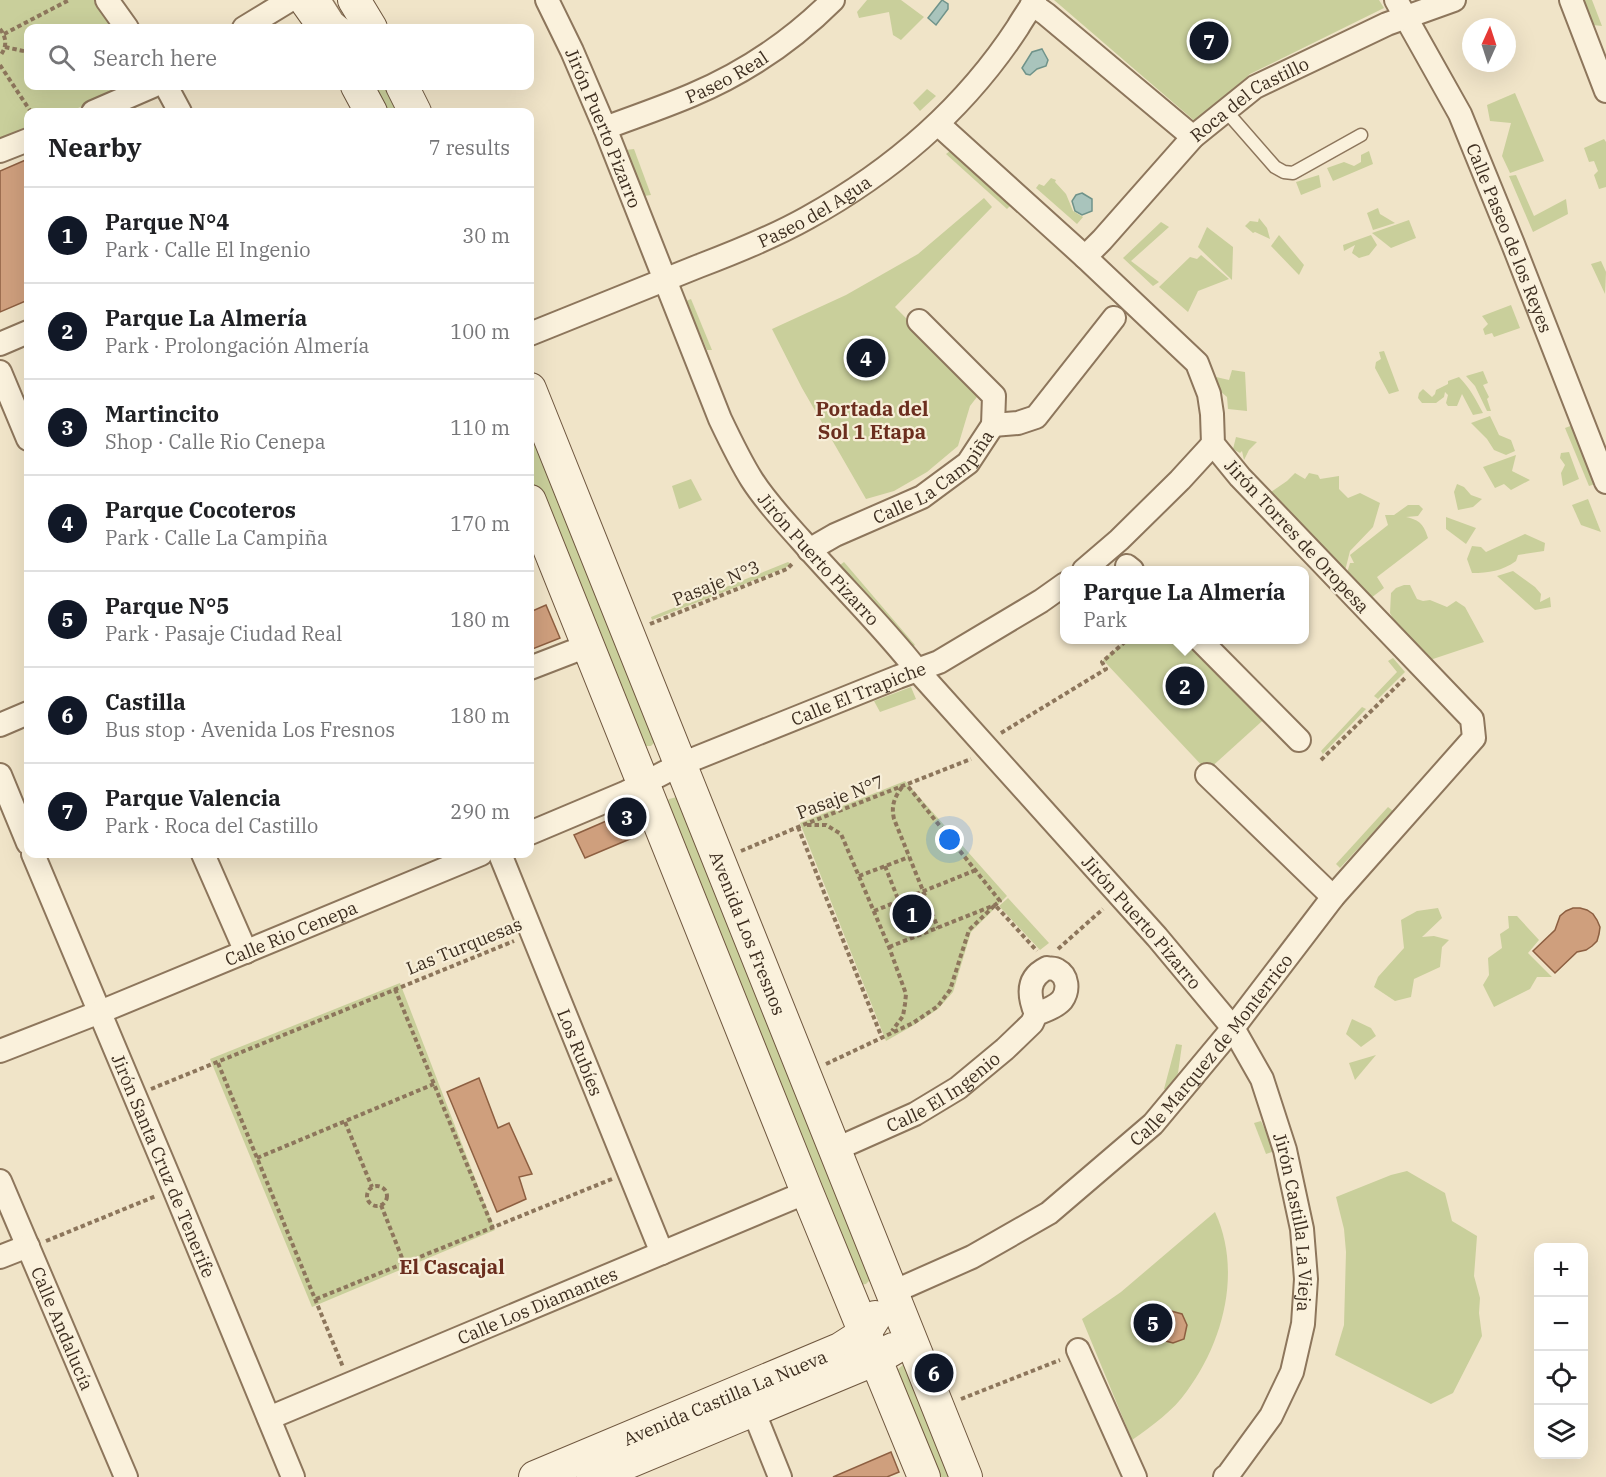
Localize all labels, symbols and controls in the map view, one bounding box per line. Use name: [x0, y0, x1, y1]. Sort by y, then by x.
pin: 7: [1190, 18, 1228, 63]
north arrow: [1462, 18, 1516, 72]
search box: [24, 24, 534, 90]
icon: search: [45, 41, 78, 74]
text: Search here: [93, 43, 217, 72]
street label: Jirón Puerto Pizarro: [561, 44, 647, 211]
street label: Paseo Real: [682, 45, 772, 108]
street label: Roca del Castillo: [1185, 52, 1312, 146]
text: Nearby: [48, 130, 142, 164]
text: 7 results: [429, 134, 510, 161]
street label: Calle Paseo de los Reyes: [1461, 139, 1558, 336]
street label: Paseo del Agua: [754, 170, 876, 252]
text: Parque N°4: [105, 207, 230, 236]
text: 1: [62, 222, 74, 249]
text: 30 m: [462, 222, 510, 249]
text: Park · Calle El Ingenio: [105, 236, 310, 263]
text: Parque La Almería: [105, 303, 307, 332]
text: 2: [62, 318, 74, 345]
text: 100 m: [450, 318, 510, 345]
text: Park · Prolongación Almería: [105, 332, 369, 359]
pin: 4: [846, 336, 886, 380]
district label: Portada del Sol 1 Etapa: [816, 395, 928, 445]
text: Martincito: [105, 399, 219, 428]
text: 3: [62, 414, 74, 441]
text: 110 m: [450, 414, 510, 441]
street label: Calle La Campiña: [869, 425, 998, 529]
text: Shop · Calle Rio Cenepa: [105, 428, 326, 455]
street label: Jirón Torres de Oropesa: [1220, 454, 1375, 618]
street label: Jirón Puerto Pizarro: [753, 488, 885, 630]
text: Parque Cocoteros: [105, 495, 296, 524]
text: 4: [62, 510, 74, 537]
text: 170 m: [450, 510, 510, 537]
text: Park · Calle La Campiña: [105, 524, 328, 551]
street label: Pasaje N°3: [669, 555, 763, 611]
popup: [1060, 566, 1309, 644]
text: Parque La Almería: [1083, 577, 1286, 606]
text: Parque N°5: [105, 591, 230, 620]
text: 5: [62, 606, 74, 633]
text: 180 m: [450, 606, 510, 633]
text: Park: [1083, 606, 1127, 633]
text: Park · Pasaje Ciudad Real: [105, 620, 342, 647]
street label: Calle El Trapiche: [787, 656, 929, 730]
pin: 2: [1166, 664, 1204, 708]
text: Castilla: [105, 687, 186, 716]
text: 6: [62, 702, 74, 729]
text: 180 m: [450, 702, 510, 729]
text: Bus stop · Avenida Los Fresnos: [105, 716, 395, 743]
street label: Pasaje N°7: [793, 770, 887, 824]
text: Parque Valencia: [105, 783, 281, 812]
pin: 3: [608, 794, 646, 840]
text: 7: [62, 798, 74, 825]
text: 290 m: [450, 798, 510, 825]
text: Park · Roca del Castillo: [105, 812, 318, 839]
your location: [935, 825, 964, 854]
street label: Avenida Los Fresnos: [705, 848, 791, 1018]
street label: Jirón Puerto Pizarro: [1077, 850, 1207, 994]
pin: 1: [892, 892, 932, 936]
street label: Calle Rio Cenepa: [221, 895, 361, 971]
street label: Las Turquesas: [403, 912, 525, 980]
street label: Calle Marquez de Monterrico: [1124, 949, 1297, 1151]
street label: Los Rubíes: [553, 1005, 608, 1099]
street label: Calle El Ingenio: [883, 1047, 1005, 1137]
street label: Jirón Santa Cruz de Tenerife: [107, 1050, 221, 1281]
street label: Jirón Castilla La Vieja: [1269, 1129, 1318, 1313]
map controls: [1534, 1243, 1588, 1459]
button: +: [1534, 1243, 1588, 1297]
district label: El Cascajal: [399, 1253, 505, 1280]
street label: Calle Los Diamantes: [454, 1262, 621, 1349]
street label: Calle Andalucía: [26, 1263, 99, 1394]
button: −: [1534, 1297, 1588, 1351]
pin: 5: [1134, 1300, 1172, 1346]
street label: Avenida Castilla La Nueva: [620, 1344, 830, 1450]
pin: 6: [914, 1350, 954, 1396]
button: locate: [1534, 1351, 1588, 1405]
button: layers: [1534, 1405, 1588, 1459]

